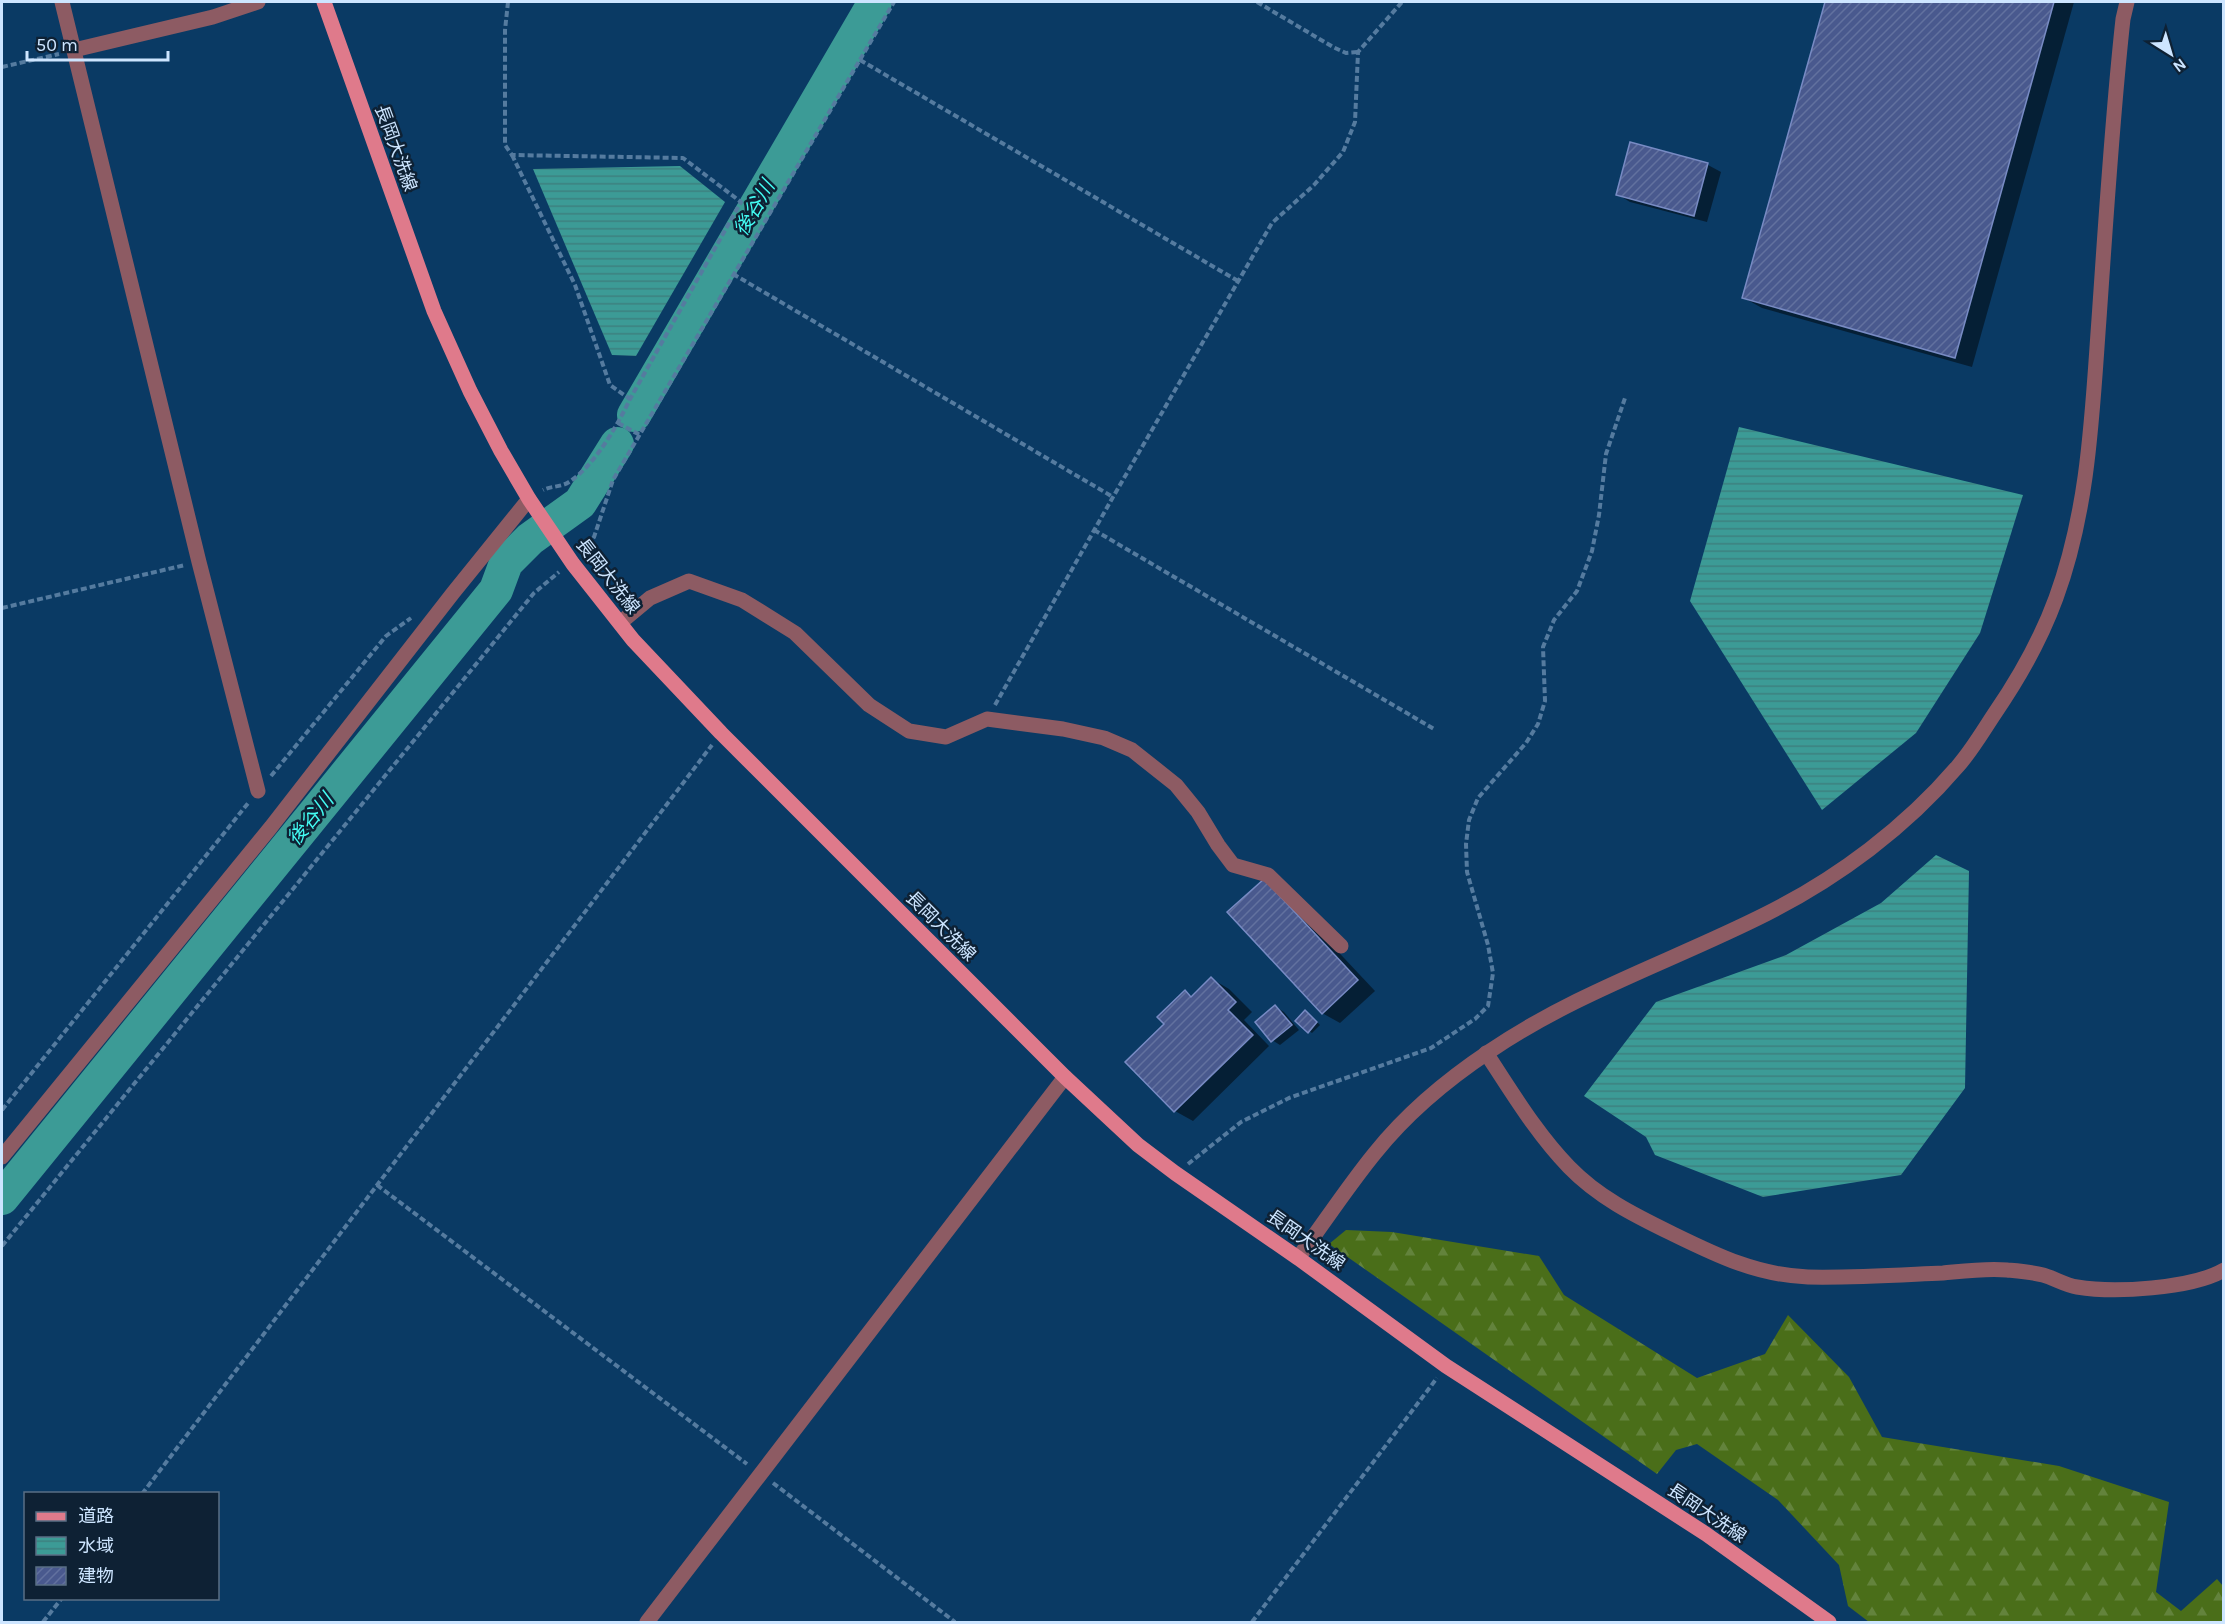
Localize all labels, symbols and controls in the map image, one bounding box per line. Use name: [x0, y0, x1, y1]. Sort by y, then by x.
scale bar: [27, 24, 168, 62]
north arrow: [2141, 24, 2201, 84]
text: 50 m: [36, 34, 78, 56]
text: N: [2169, 55, 2190, 77]
street label: 長岡大洗線: [370, 102, 422, 194]
water label: 後谷川: [729, 175, 780, 240]
street label: 長岡大洗線: [572, 534, 644, 618]
water label: 後谷川: [283, 787, 339, 850]
street label: 長岡大洗線: [901, 886, 981, 966]
street label: 長岡大洗線: [1263, 1205, 1349, 1275]
street label: 長岡大洗線: [1664, 1479, 1750, 1547]
legend: [24, 1492, 219, 1600]
text: 道路: [78, 1505, 114, 1527]
text: 水域: [78, 1535, 114, 1557]
text: 建物: [78, 1565, 114, 1587]

